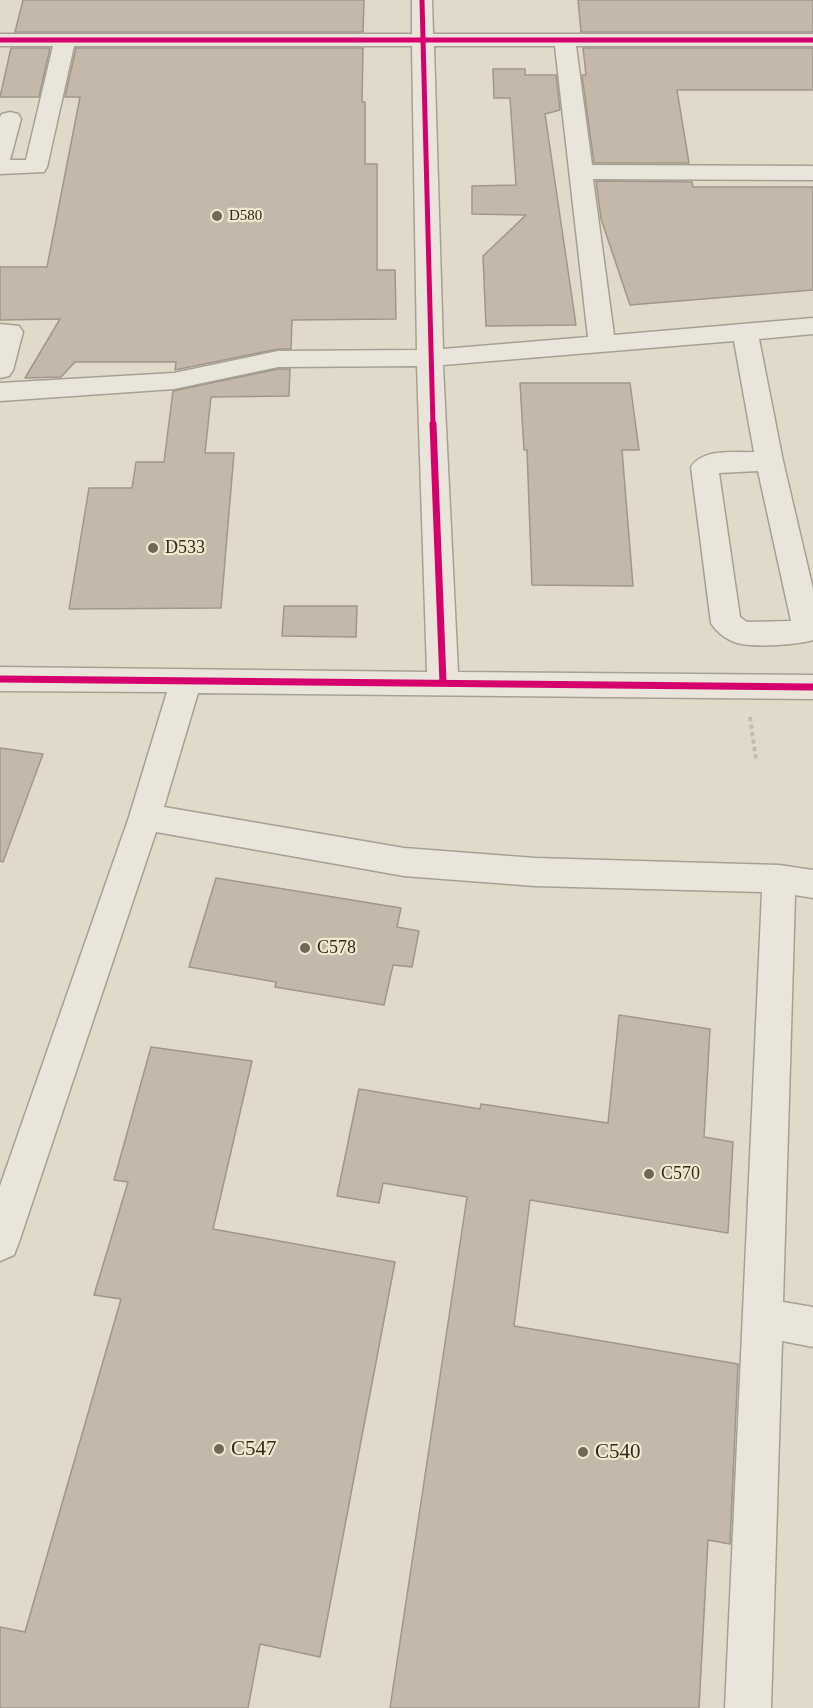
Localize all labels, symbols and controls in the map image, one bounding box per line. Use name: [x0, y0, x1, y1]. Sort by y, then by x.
place label: D580: [229, 207, 262, 225]
marker: D580: [210, 209, 224, 223]
place label: D533: [165, 537, 205, 559]
marker: D533: [146, 541, 160, 555]
place label: C578: [317, 937, 356, 959]
marker: C578: [298, 941, 312, 955]
place label: C570: [661, 1163, 700, 1185]
marker: C570: [642, 1167, 656, 1181]
place label: C547: [231, 1436, 277, 1462]
place label: C540: [595, 1439, 641, 1465]
marker: C547: [212, 1442, 226, 1456]
marker: C540: [576, 1445, 590, 1459]

